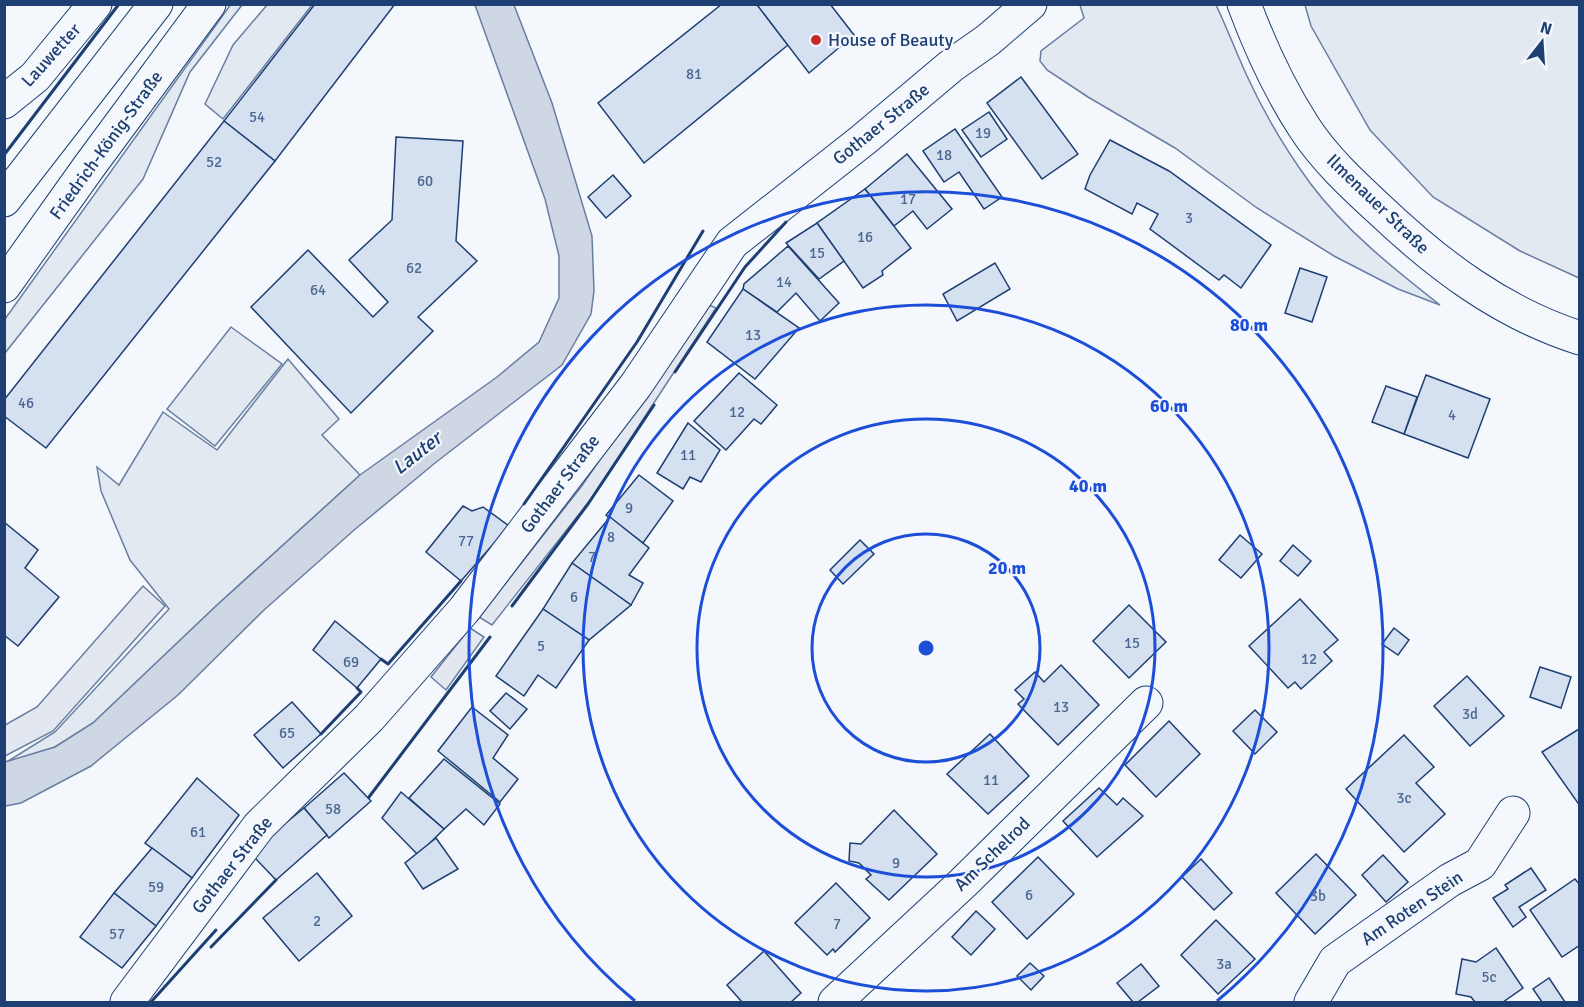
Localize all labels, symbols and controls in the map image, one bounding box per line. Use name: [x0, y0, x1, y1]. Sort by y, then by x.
north arrow: [1512, 12, 1572, 72]
text: N: [1538, 17, 1554, 40]
street label: Lauwetter: [17, 18, 86, 91]
place label: House of Beauty: [828, 29, 954, 51]
marker: House of Beauty: [809, 33, 823, 47]
house number: 81: [686, 65, 702, 83]
street label: Friedrich-König-Straße: [45, 66, 167, 224]
street label: Gothaer Straße: [828, 78, 934, 170]
house number: 54: [249, 108, 265, 126]
house number: 19: [975, 124, 991, 142]
house number: 18: [936, 146, 952, 164]
street label: Ilmenauer Straße: [1322, 149, 1434, 259]
house number: 52: [206, 153, 222, 171]
house number: 60: [417, 172, 433, 190]
house number: 17: [900, 190, 916, 208]
house number: 3: [1185, 209, 1193, 227]
house number: 16: [857, 228, 873, 246]
house number: 15: [809, 244, 825, 262]
house number: 62: [406, 259, 422, 277]
house number: 14: [776, 273, 792, 291]
house number: 64: [310, 281, 326, 299]
text: 80 m: [1230, 314, 1268, 336]
house number: 13: [745, 326, 761, 344]
house number: 46: [18, 394, 34, 412]
text: 60 m: [1150, 395, 1188, 417]
house number: 12: [729, 403, 745, 421]
house number: 4: [1448, 406, 1456, 424]
water label: Lauter: [387, 424, 449, 480]
street label: Gothaer Straße: [516, 430, 604, 538]
house number: 11: [680, 446, 696, 464]
text: 40 m: [1069, 475, 1107, 497]
house number: 9: [625, 499, 633, 517]
house number: 8: [607, 528, 615, 546]
house number: 77: [458, 532, 474, 550]
house number: 7: [588, 548, 596, 566]
text: 20 m: [988, 557, 1026, 579]
house number: 6: [570, 588, 578, 606]
house number: 15: [1124, 634, 1140, 652]
house number: 5: [537, 637, 545, 655]
centre of rings: [916, 638, 936, 658]
house number: 12: [1301, 650, 1317, 668]
house number: 69: [343, 653, 359, 671]
house number: 13: [1053, 698, 1069, 716]
house number: 3d: [1462, 705, 1478, 723]
house number: 65: [279, 724, 295, 742]
house number: 11: [983, 771, 999, 789]
house number: 3c: [1396, 789, 1412, 807]
house number: 58: [325, 800, 341, 818]
street label: Gothaer Straße: [187, 812, 277, 918]
street label: Am Schelrod: [949, 812, 1035, 896]
house number: 61: [190, 823, 206, 841]
house number: 9: [892, 854, 900, 872]
street label: Am Roten Stein: [1357, 866, 1467, 950]
house number: 59: [148, 878, 164, 896]
house number: 6: [1025, 886, 1033, 904]
house number: 3b: [1310, 887, 1326, 905]
house number: 2: [313, 912, 321, 930]
house number: 7: [833, 915, 841, 933]
house number: 57: [109, 925, 125, 943]
house number: 3a: [1216, 955, 1232, 973]
house number: 5c: [1481, 968, 1497, 986]

